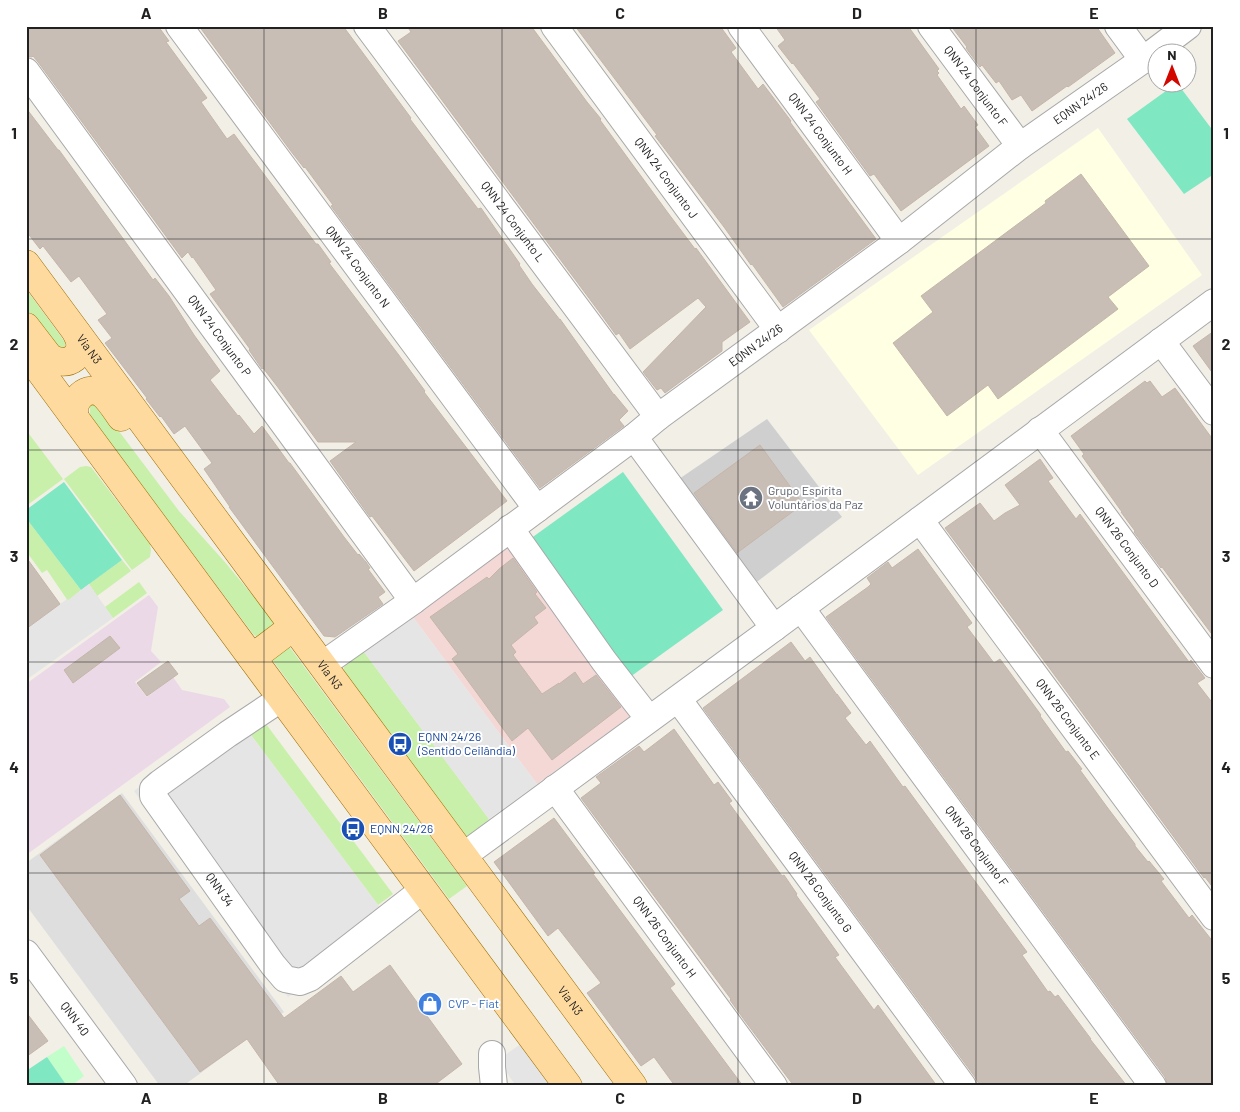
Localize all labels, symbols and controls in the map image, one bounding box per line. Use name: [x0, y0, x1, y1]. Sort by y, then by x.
text: A: [141, 3, 152, 22]
text: B: [378, 3, 388, 22]
text: C: [615, 3, 625, 22]
text: D: [852, 3, 862, 22]
text: E: [1089, 3, 1099, 22]
north arrow: [1148, 42, 1198, 92]
street label: QNN 24 Conjunto F: [942, 43, 1011, 129]
text: N: [1167, 46, 1177, 63]
street label: EQNN 24/26: [1050, 79, 1110, 127]
street label: QNN 24 Conjunto H: [786, 90, 856, 177]
text: 1: [11, 123, 17, 142]
text: 1: [1223, 123, 1229, 142]
street label: QNN 24 Conjunto J: [632, 134, 701, 221]
street label: QNN 24 Conjunto L: [479, 178, 548, 264]
street label: QNN 24 Conjunto N: [324, 223, 393, 310]
street label: QNN 24 Conjunto P: [186, 292, 255, 379]
street label: EQNN 24/26: [726, 320, 785, 369]
street label: Via N3: [74, 331, 105, 366]
text: 2: [10, 334, 19, 353]
text: 2: [1222, 334, 1231, 353]
place label: Grupo Espírita Voluntários da Paz: [768, 483, 863, 511]
temple icon: Grupo Espírita Voluntários da Paz: [738, 485, 764, 511]
street label: QNN 26 Conjunto D: [1093, 504, 1162, 590]
text: 3: [10, 546, 18, 565]
text: 3: [1222, 546, 1230, 565]
street label: Via N3: [315, 657, 346, 692]
street label: QNN 26 Conjunto E: [1034, 676, 1103, 762]
place label: EQNN 24/26 (Sentido Ceilândia): [417, 729, 516, 757]
bus stop icon: EQNN 24/26 (Sentido Ceilândia): [387, 731, 413, 757]
text: 4: [9, 757, 19, 776]
text: 4: [1221, 757, 1231, 776]
street label: QNN 26 Conjunto F: [943, 803, 1012, 889]
bus stop icon: EQNN 24/26: [340, 816, 366, 842]
place label: EQNN 24/26: [370, 821, 433, 835]
street label: QNN 26 Conjunto G: [787, 848, 856, 935]
street label: QNN 34: [204, 870, 237, 909]
street label: QNN 26 Conjunto H: [631, 893, 700, 980]
text: 5: [10, 968, 19, 987]
text: 5: [1222, 968, 1231, 987]
street label: Via N3: [556, 983, 586, 1018]
shop icon: CVP - Fiat: [417, 991, 443, 1017]
place label: CVP - Fiat: [448, 996, 499, 1010]
street label: QNN 40: [58, 999, 93, 1038]
text: A: [141, 1088, 152, 1107]
text: B: [378, 1088, 388, 1107]
text: C: [615, 1088, 625, 1107]
text: D: [852, 1088, 862, 1107]
text: E: [1089, 1088, 1099, 1107]

